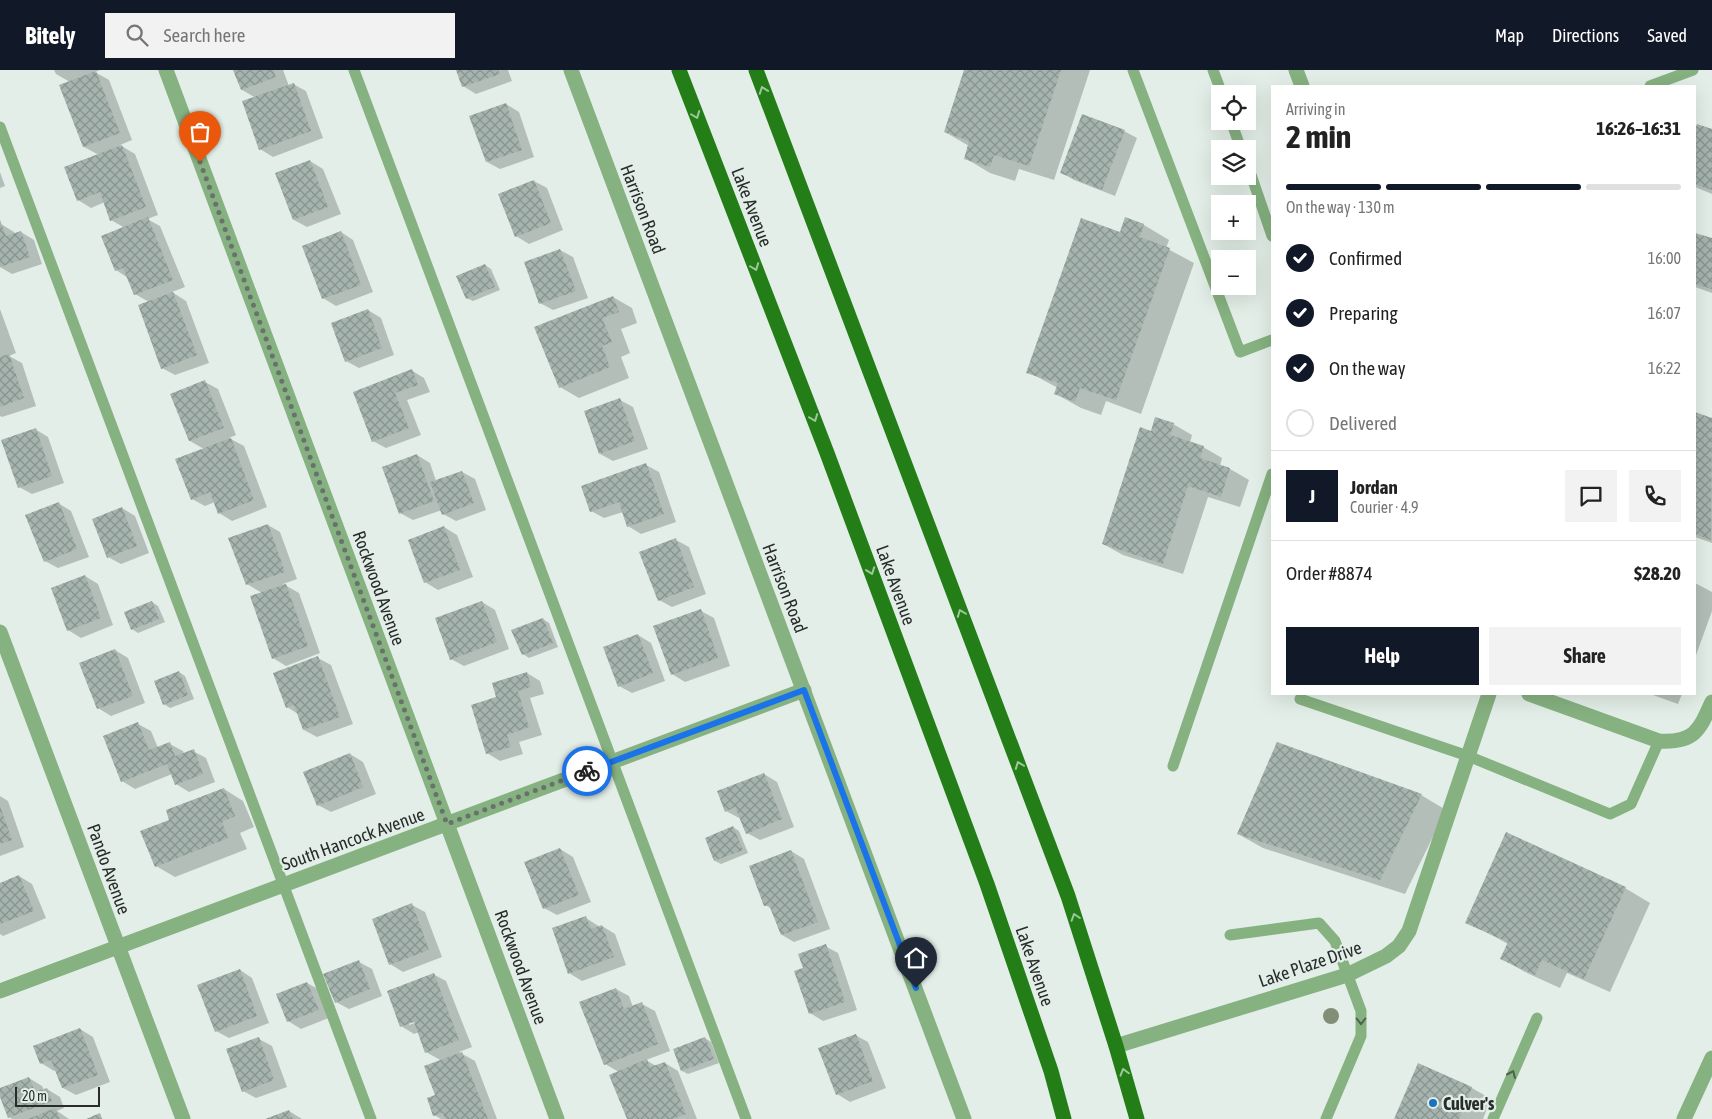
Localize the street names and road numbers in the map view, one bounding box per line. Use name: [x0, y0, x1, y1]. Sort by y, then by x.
street label: Harrison Road: [616, 161, 670, 257]
street label: Lake Avenue: [727, 164, 777, 250]
street label: Rockwood Avenue: [349, 528, 409, 648]
street label: Harrison Road: [758, 540, 812, 636]
street label: Lake Avenue: [872, 542, 920, 628]
street label: South Hancock Avenue: [279, 803, 427, 875]
street label: Pando Avenue: [83, 821, 135, 917]
street label: Rockwood Avenue: [491, 907, 551, 1027]
street label: Lake Avenue: [1012, 923, 1058, 1009]
street label: Lake Plaze Drive: [1256, 937, 1364, 991]

